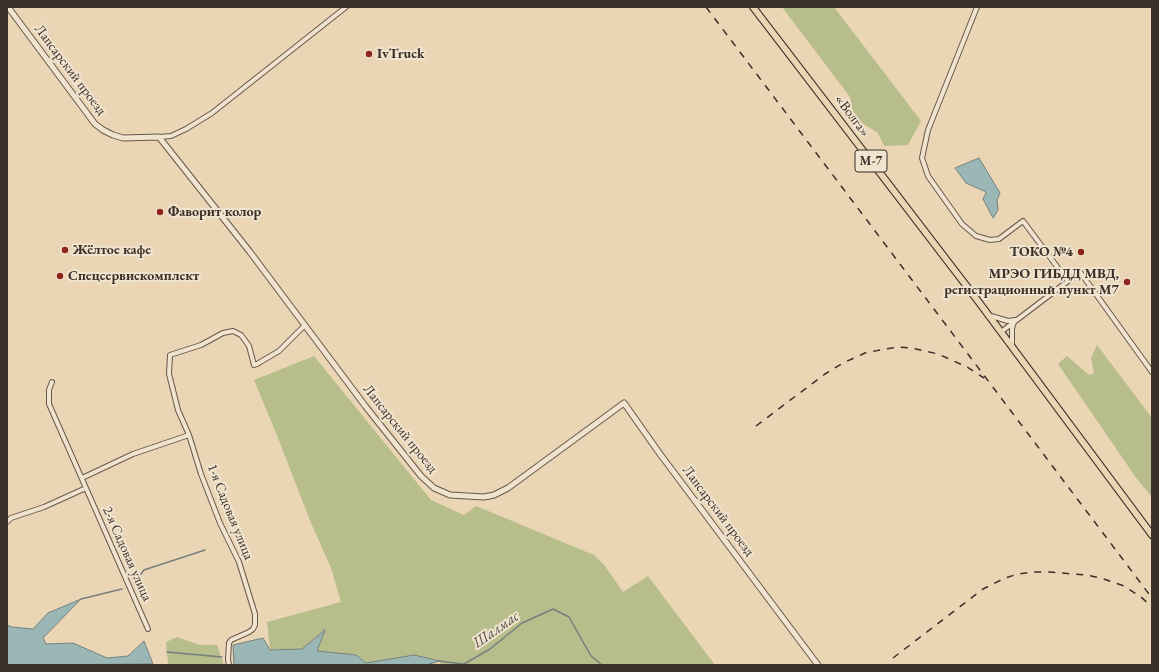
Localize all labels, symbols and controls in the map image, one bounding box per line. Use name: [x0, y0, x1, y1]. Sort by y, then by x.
street label: Лапсарский проезд: [31, 21, 109, 119]
place label: IvTruck: [377, 46, 425, 62]
marker: IvTruck: [364, 49, 374, 59]
street label: «Волга»: [831, 91, 873, 141]
road number: М-7: [855, 150, 887, 172]
place label: Фаворит колор: [168, 204, 261, 220]
marker: Фаворит колор: [155, 207, 165, 217]
place label: Жёлтое кафе: [73, 242, 151, 258]
place label: ТОКО №4: [1010, 244, 1073, 260]
marker: Жёлтое кафе: [60, 245, 70, 255]
marker: ТОКО №4: [1076, 247, 1086, 257]
place label: МРЭО ГИБДД МВД, регистрационный пункт М7: [944, 266, 1119, 298]
place label: Спецсервискомплект: [68, 268, 199, 284]
marker: Спецсервискомплект: [55, 271, 65, 281]
marker: МРЭО ГИБДД МВД, регистрационный пункт М7: [1122, 277, 1132, 287]
street label: Лапсарский проезд: [359, 381, 441, 477]
street label: 1-я Садовая улица: [203, 462, 257, 562]
street label: Лапсарский проезд: [679, 462, 757, 560]
street label: 2-я Садовая улица: [99, 504, 155, 604]
water label: Шалмас: [470, 608, 522, 652]

